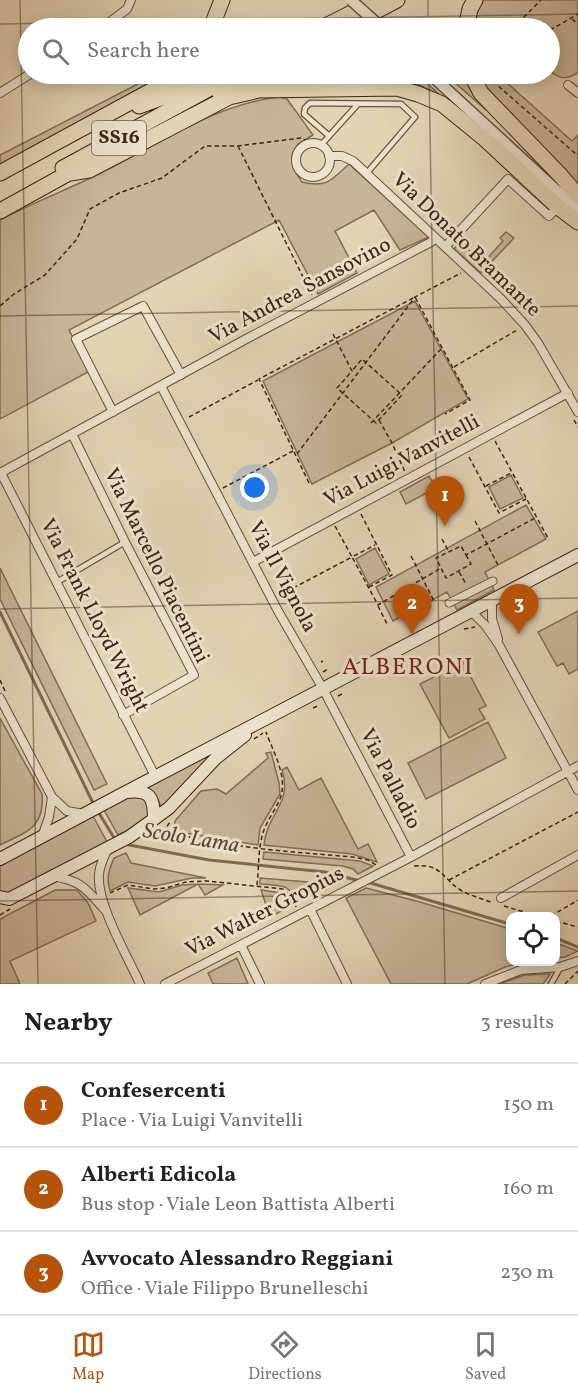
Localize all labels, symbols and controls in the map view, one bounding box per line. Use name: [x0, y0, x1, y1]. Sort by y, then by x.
search box: [18, 18, 560, 84]
icon: search: [39, 35, 72, 68]
text: Search here: [87, 36, 200, 67]
road number: SS16: [92, 121, 146, 155]
street label: Via Donato Bramante: [385, 166, 547, 324]
street label: Via Andrea Sansovino: [204, 231, 396, 351]
street label: Via Luigi Vanvitelli: [319, 408, 485, 514]
street label: Via Marcello Piacentini: [96, 464, 216, 668]
your location: [240, 473, 269, 502]
pin: 1: [426, 476, 464, 526]
street label: Via Frank Lloyd Wright: [32, 514, 156, 718]
street label: Via Il Vignola: [240, 516, 324, 638]
pin: 2: [392, 584, 432, 634]
pin: 3: [500, 584, 538, 634]
district label: ALBERONI: [342, 651, 474, 685]
street label: Via Palladio: [352, 724, 428, 834]
water label: Scolo Lama: [140, 816, 242, 862]
street label: Via Walter Gropius: [181, 859, 349, 965]
map controls: [506, 912, 560, 966]
button: locate: [506, 912, 560, 966]
text: Nearby: [24, 1005, 113, 1041]
text: 3 results: [480, 1009, 554, 1037]
text: Confesercenti: [81, 1076, 226, 1107]
text: 1: [39, 1091, 48, 1119]
text: 150 m: [503, 1091, 554, 1119]
text: Place · Via Luigi Vanvitelli: [81, 1107, 303, 1135]
text: Alberti Edicola: [81, 1160, 236, 1191]
text: 2: [38, 1175, 49, 1203]
text: 160 m: [502, 1175, 554, 1203]
text: Bus stop · Viale Leon Battista Alberti: [81, 1191, 395, 1219]
text: Avvocato Alessandro Reggiani: [81, 1244, 393, 1275]
text: 3: [38, 1259, 49, 1287]
text: 230 m: [500, 1259, 554, 1287]
text: Office · Viale Filippo Brunelleschi: [81, 1275, 369, 1303]
tab: Map: [72, 1328, 105, 1386]
tab: Directions: [248, 1328, 322, 1386]
tab: Saved: [465, 1328, 506, 1386]

